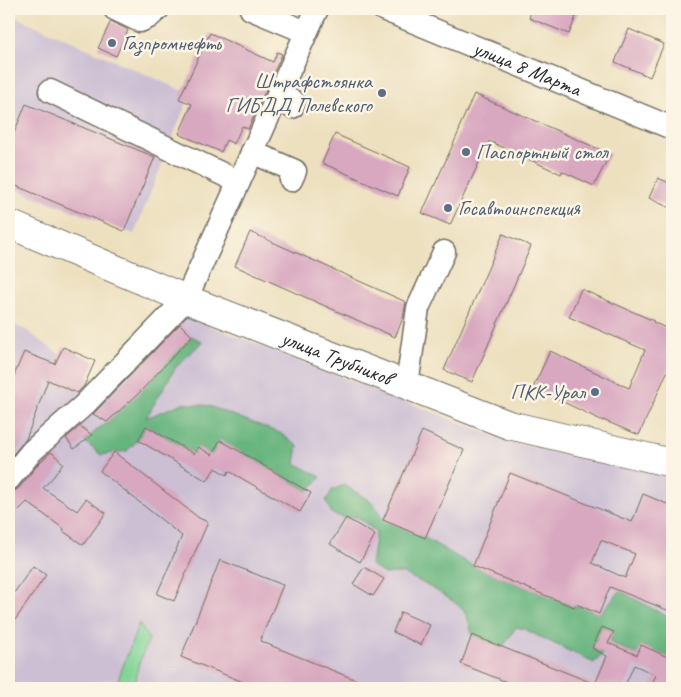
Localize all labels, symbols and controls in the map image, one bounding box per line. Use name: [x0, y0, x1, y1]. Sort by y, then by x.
place label: Газпромнефть: [122, 30, 222, 57]
street label: улица 8 Марта: [468, 34, 586, 103]
marker: Газпромнефть: [106, 37, 118, 49]
place label: Штрафстоянка ГИБДД Полевского: [226, 68, 374, 118]
marker: Штрафстоянка ГИБДД Полевского: [376, 87, 388, 99]
place label: Паспортный стол: [476, 139, 610, 165]
marker: Паспортный стол: [460, 146, 472, 158]
place label: Госавтоинспекция: [458, 195, 581, 221]
marker: Госавтоинспекция: [442, 202, 454, 214]
street label: улица Трубников: [276, 324, 400, 393]
place label: ПКК-Урал: [511, 379, 587, 405]
marker: ПКК-Урал: [589, 386, 601, 398]

